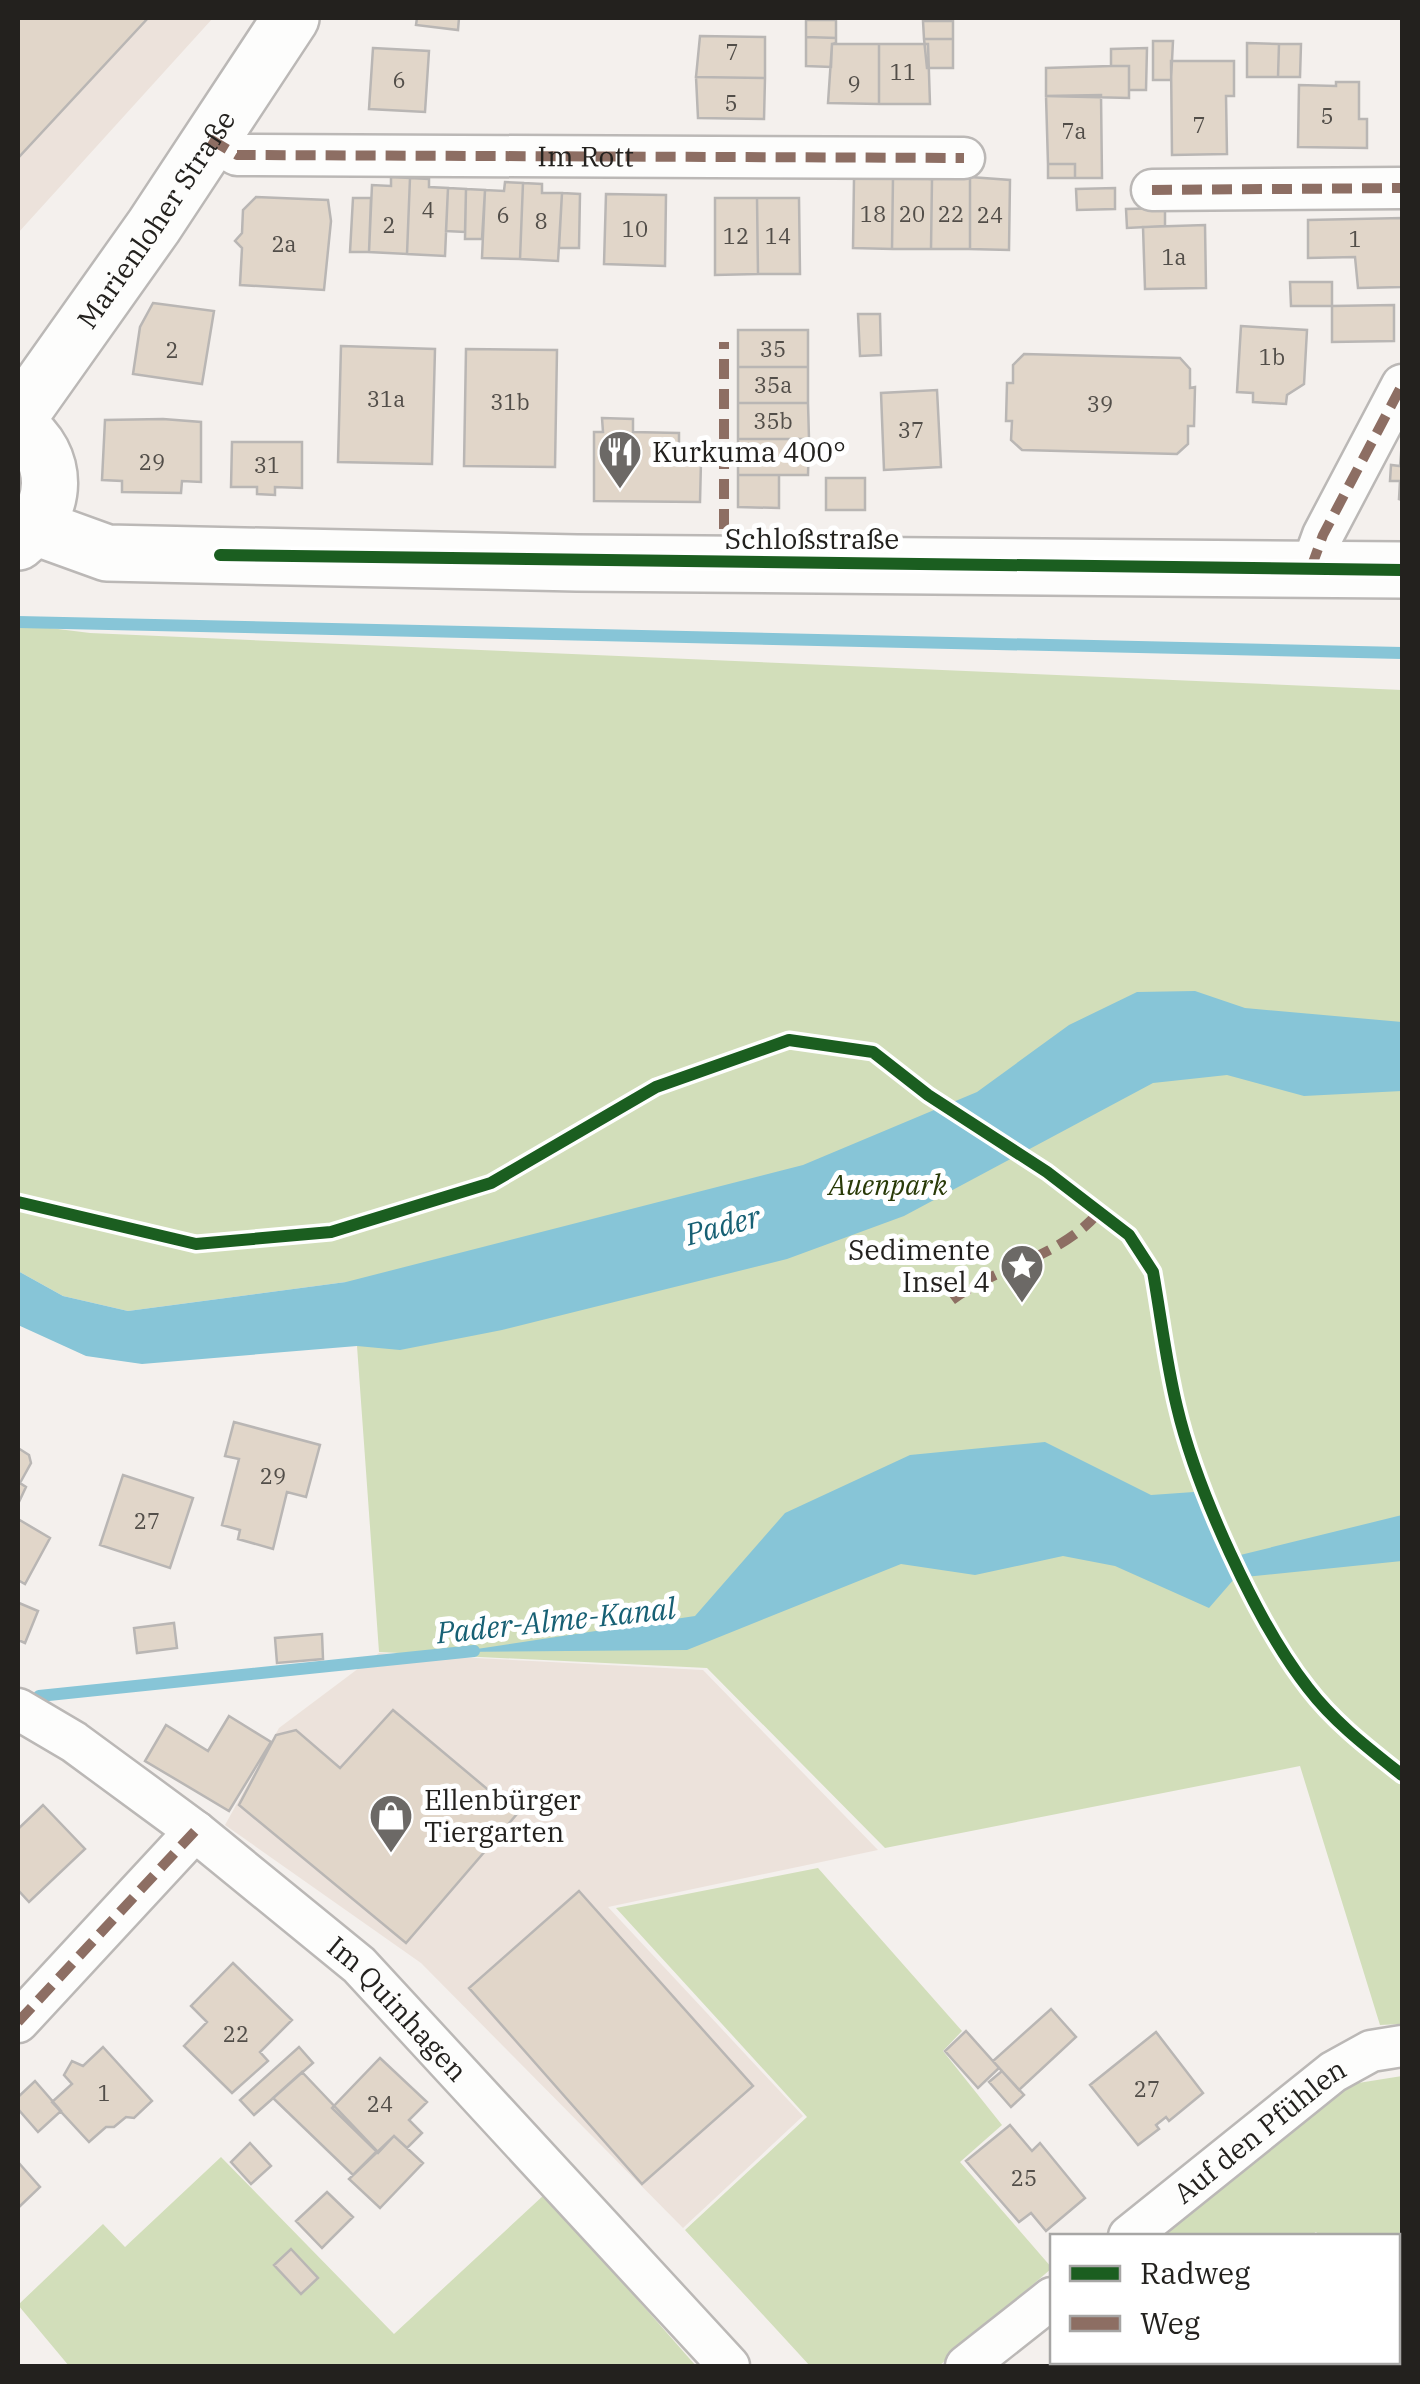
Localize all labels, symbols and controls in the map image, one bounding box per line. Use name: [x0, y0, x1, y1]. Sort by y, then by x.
house number: 7: [725, 37, 739, 66]
house number: 11: [890, 57, 916, 86]
house number: 6: [392, 65, 406, 94]
house number: 9: [847, 69, 861, 98]
house number: 5: [724, 88, 738, 117]
house number: 5: [1320, 101, 1334, 130]
street label: Marienloher Straße: [68, 103, 243, 336]
house number: 7: [1192, 110, 1206, 139]
house number: 7a: [1061, 116, 1087, 145]
street label: Im Rott: [537, 137, 634, 175]
house number: 4: [421, 195, 435, 224]
house number: 18: [860, 199, 886, 228]
house number: 20: [899, 199, 925, 228]
house number: 22: [938, 199, 964, 228]
house number: 6: [496, 200, 510, 229]
house number: 24: [977, 200, 1003, 229]
house number: 8: [534, 206, 548, 235]
house number: 2: [382, 210, 396, 239]
house number: 10: [622, 214, 648, 243]
house number: 12: [723, 221, 749, 250]
house number: 14: [765, 221, 791, 250]
house number: 1: [1348, 224, 1362, 253]
house number: 2a: [271, 229, 297, 258]
house number: 1a: [1161, 242, 1187, 271]
house number: 35: [760, 334, 786, 363]
house number: 2: [165, 335, 179, 364]
house number: 1b: [1259, 342, 1285, 371]
house number: 35a: [754, 370, 792, 399]
house number: 31a: [367, 384, 405, 413]
house number: 31b: [490, 387, 530, 416]
house number: 39: [1087, 389, 1113, 418]
house number: 35b: [753, 406, 793, 435]
house number: 37: [898, 415, 924, 444]
restaurant icon: Kurkuma 400°: [597, 429, 643, 490]
place label: Kurkuma 400°: [652, 433, 846, 470]
house number: 29: [139, 447, 165, 476]
house number: 31: [254, 450, 280, 479]
street label: Schloßstraße: [725, 520, 899, 557]
park label: Auenpark: [827, 1166, 948, 1203]
water label: Pader: [680, 1196, 765, 1254]
place label: Sedimente Insel 4: [848, 1231, 990, 1300]
place icon: Sedimente Insel 4: [999, 1243, 1045, 1304]
house number: 29: [260, 1461, 286, 1490]
house number: 27: [134, 1506, 160, 1535]
water label: Pader-Alme-Kanal: [434, 1588, 678, 1652]
place label: Ellenbürger Tiergarten: [424, 1781, 581, 1850]
shop icon: Ellenbürger Tiergarten: [368, 1793, 414, 1854]
street label: Im Quinhagen: [320, 1928, 476, 2089]
house number: 22: [223, 2019, 249, 2048]
street label: Auf den Pfühlen: [1166, 2049, 1352, 2211]
house number: 27: [1134, 2074, 1160, 2103]
house number: 1: [97, 2078, 111, 2107]
house number: 24: [367, 2089, 393, 2118]
house number: 25: [1011, 2163, 1037, 2192]
legend: [1050, 2234, 1400, 2364]
text: Radweg: [1140, 2253, 1250, 2292]
text: Weg: [1140, 2303, 1200, 2342]

